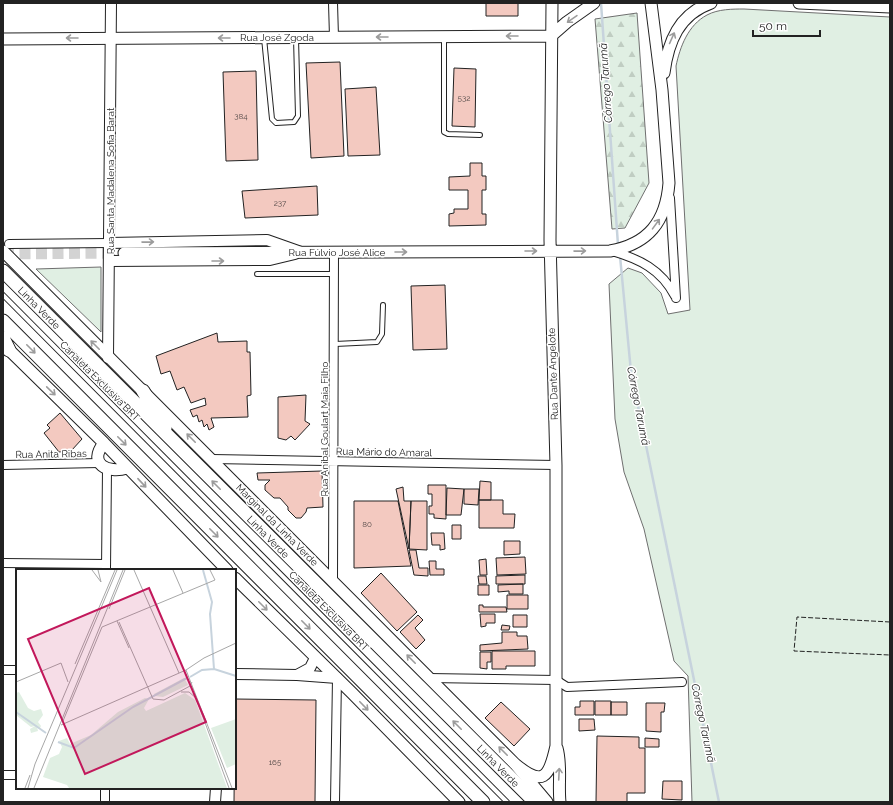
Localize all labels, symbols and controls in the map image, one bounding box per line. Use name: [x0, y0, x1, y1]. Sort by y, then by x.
scale bar: [753, 12, 820, 38]
one-way arrow: [567, 15, 578, 23]
text: 50 m: [759, 19, 787, 33]
street label: Rua José Zgoda: [240, 32, 314, 43]
one-way arrow: [506, 32, 519, 40]
one-way arrow: [669, 32, 677, 44]
one-way arrow: [376, 33, 389, 41]
one-way arrow: [66, 34, 79, 42]
one-way arrow: [218, 34, 231, 42]
water label: Córrego Tarumã: [597, 42, 615, 123]
house number: 532: [458, 93, 470, 103]
street label: Rua Santa Madalena Sofia Barat: [105, 107, 116, 254]
house number: 384: [234, 111, 248, 121]
house number: 237: [274, 198, 287, 208]
one-way arrow: [652, 219, 660, 230]
one-way arrow: [141, 238, 154, 246]
street label: Rua Fúlvio José Alice: [289, 247, 386, 258]
one-way arrow: [524, 247, 537, 255]
one-way arrow: [573, 247, 586, 255]
one-way arrow: [394, 248, 407, 256]
one-way arrow: [211, 257, 224, 265]
street label: Linha Verde: [16, 285, 62, 331]
street label: Rua Dante Angelote: [546, 327, 560, 420]
street label: Canaleta Exclusiva BRT: [58, 339, 142, 423]
one-way arrow: [90, 340, 100, 349]
one-way arrow: [26, 344, 36, 354]
street label: Rua Aníbal Goulart Maia Filho: [319, 361, 330, 497]
water label: Córrego Tarumã: [624, 365, 652, 447]
one-way arrow: [46, 386, 56, 396]
one-way arrow: [186, 433, 196, 443]
one-way arrow: [118, 436, 127, 446]
street label: Rua Mário do Amaral: [336, 446, 432, 458]
street label: Rua Anita Ribas: [15, 448, 87, 460]
one-way arrow: [137, 478, 147, 488]
one-way arrow: [211, 480, 221, 490]
street label: Marginal da Linha Verde: [233, 481, 321, 569]
street label: Linha Verde: [244, 513, 292, 561]
house number: 80: [362, 519, 372, 529]
one-way arrow: [209, 528, 219, 538]
inset map: [16, 569, 236, 789]
street label: Canaleta Exclusiva BRT: [287, 569, 371, 653]
one-way arrow: [258, 601, 268, 611]
one-way arrow: [301, 620, 311, 630]
one-way arrow: [406, 654, 416, 664]
water label: Córrego Tarumã: [688, 682, 718, 764]
one-way arrow: [359, 701, 369, 711]
one-way arrow: [452, 720, 462, 730]
street label: Linha Verde: [475, 743, 521, 789]
one-way arrow: [498, 747, 508, 756]
house number: 165: [269, 757, 282, 767]
one-way arrow: [556, 768, 563, 781]

